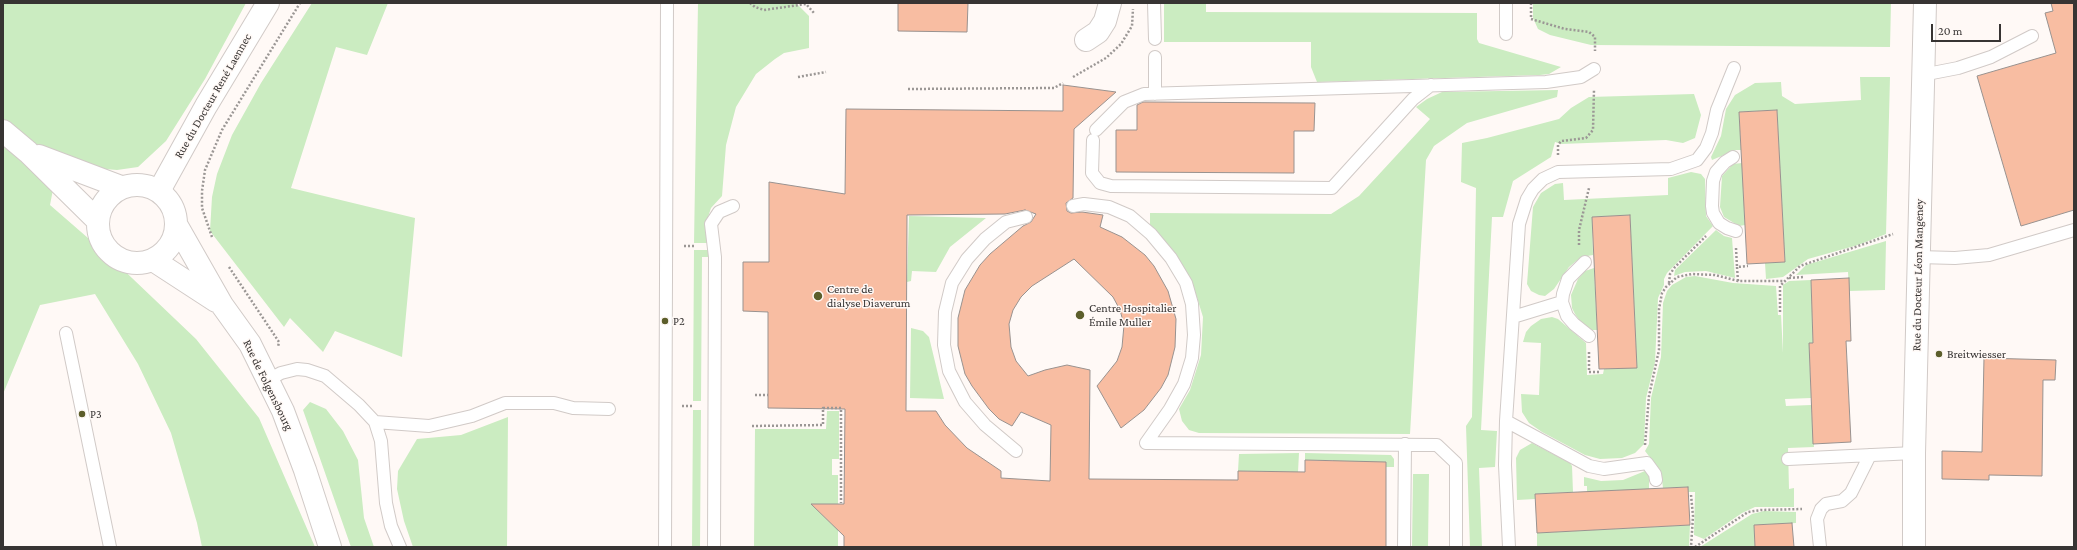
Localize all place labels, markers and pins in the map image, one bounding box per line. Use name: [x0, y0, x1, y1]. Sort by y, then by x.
place label: Centre de dialyse Diaverum: [827, 282, 910, 310]
marker: Centre de dialyse Diaverum: [812, 290, 824, 302]
place label: Centre Hospitalier Émile Muller: [1089, 301, 1177, 329]
marker: Centre Hospitalier Émile Muller: [1074, 309, 1086, 321]
place label: P2: [673, 314, 685, 328]
marker: P2: [660, 316, 670, 326]
place label: Breitwiesser: [1947, 347, 2006, 361]
marker: Breitwiesser: [1934, 349, 1944, 359]
place label: P3: [90, 407, 102, 421]
marker: P3: [77, 409, 87, 419]

